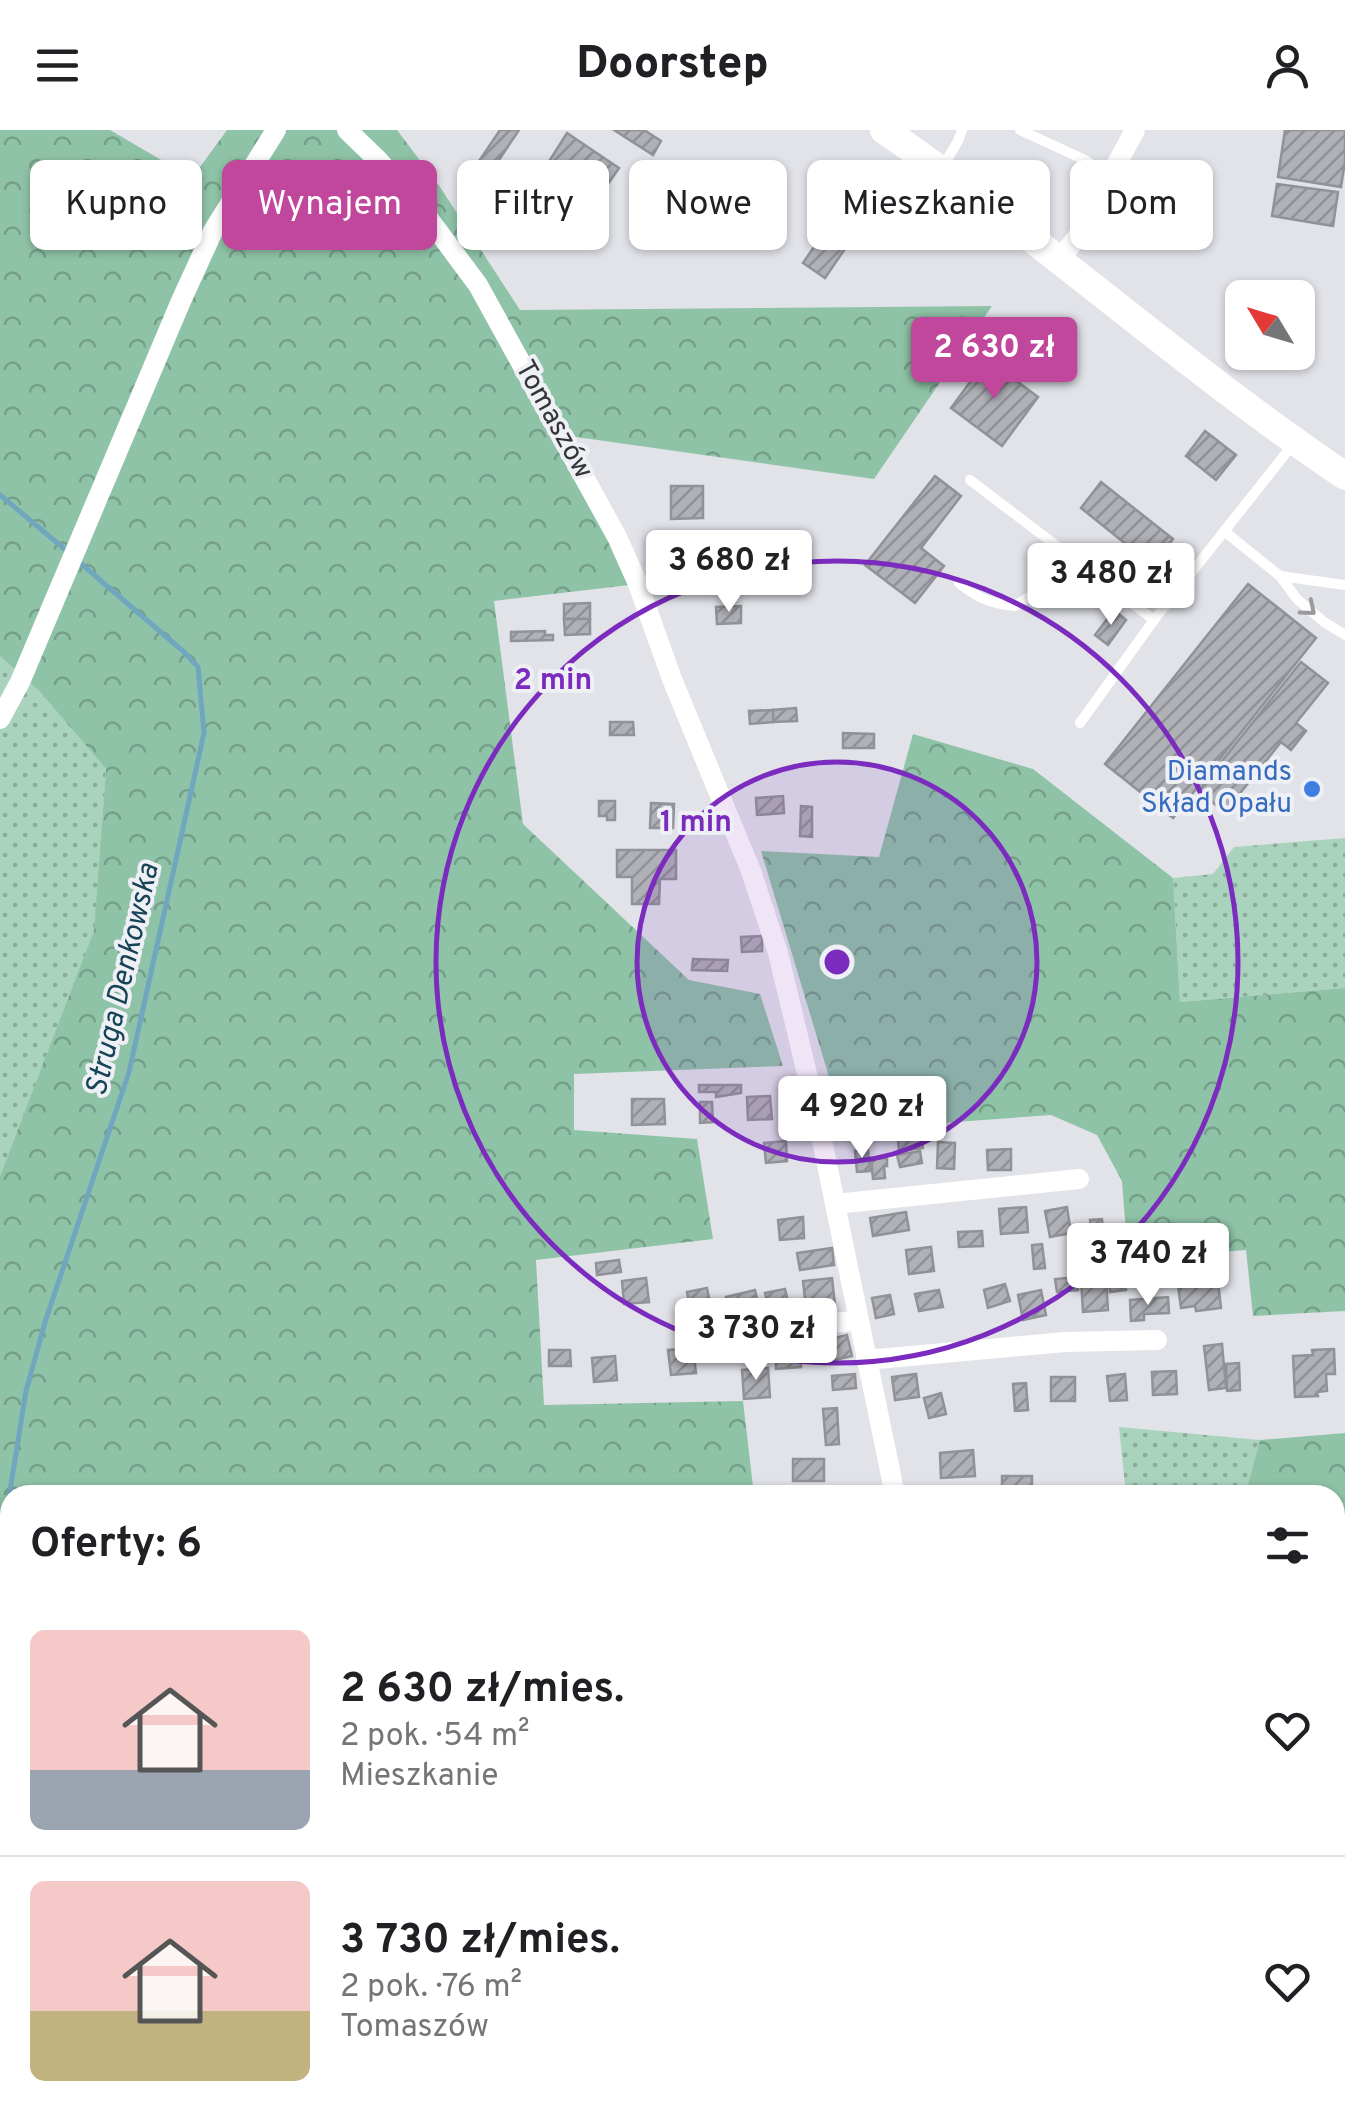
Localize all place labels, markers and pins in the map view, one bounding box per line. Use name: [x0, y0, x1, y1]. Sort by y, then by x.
pin: 2 630 zł: [891, 317, 1097, 402]
pin: 3 680 zł: [626, 530, 832, 615]
pin: 3 480 zł: [1008, 543, 1214, 628]
place label: Diamands Skład Opału: [1141, 755, 1292, 823]
marker: Diamands Skład Opału: [1301, 778, 1323, 800]
centre of rings: [819, 944, 855, 980]
pin: 4 920 zł: [759, 1076, 965, 1161]
pin: 3 740 zł: [1045, 1223, 1251, 1308]
pin: 3 730 zł: [653, 1298, 859, 1383]

